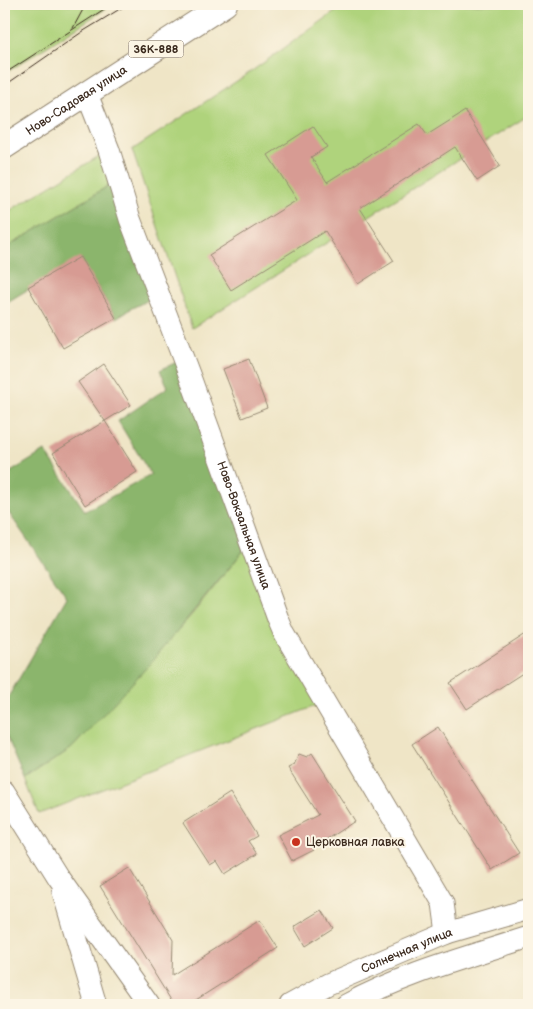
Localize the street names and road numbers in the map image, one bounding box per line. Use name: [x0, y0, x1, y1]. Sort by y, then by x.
road number: 36К-888: [128, 41, 184, 58]
street label: Ново-Садовая улица: [23, 63, 130, 139]
street label: Ново-Вокзальная улица: [213, 459, 274, 591]
street label: Солнечная улица: [359, 925, 454, 977]

